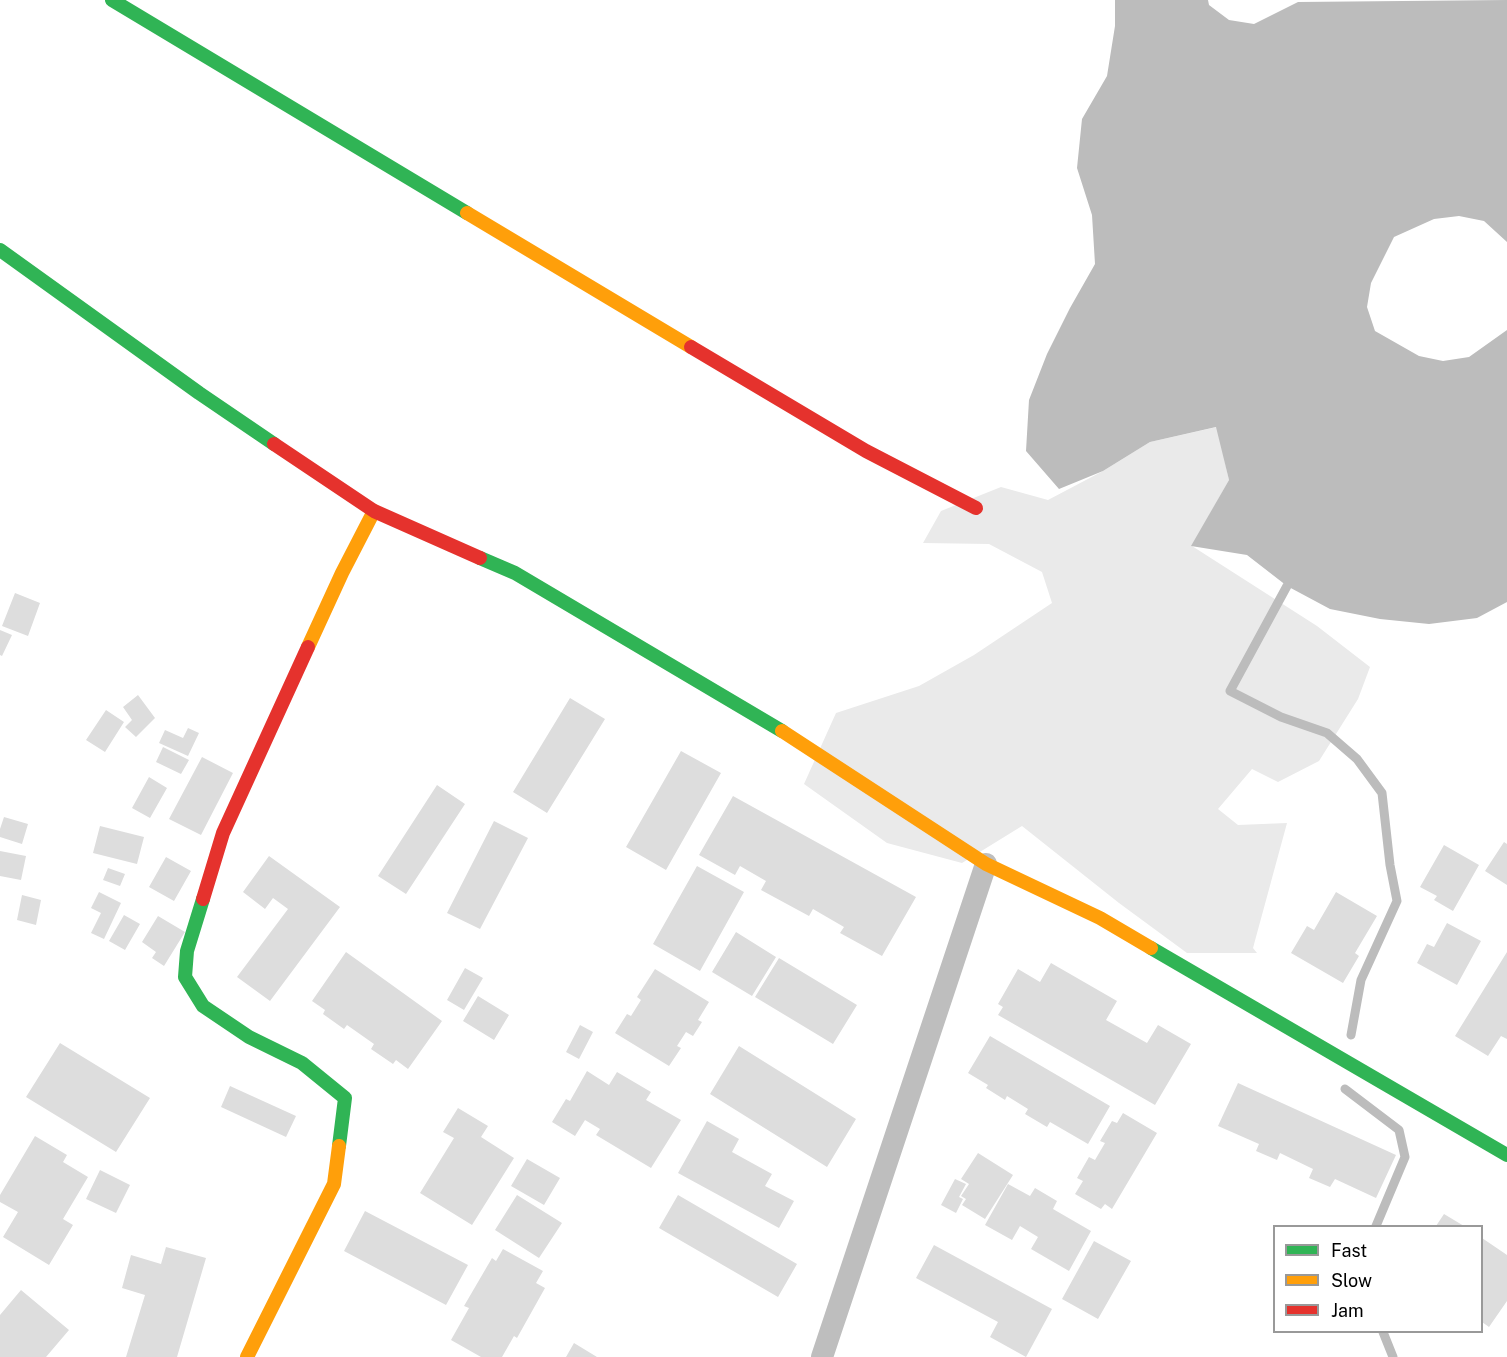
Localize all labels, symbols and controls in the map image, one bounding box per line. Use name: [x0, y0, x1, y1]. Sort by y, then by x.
legend: [1273, 1225, 1483, 1333]
text: Fast: [1331, 1240, 1367, 1261]
text: Slow: [1331, 1270, 1372, 1291]
text: Jam: [1331, 1300, 1364, 1321]

